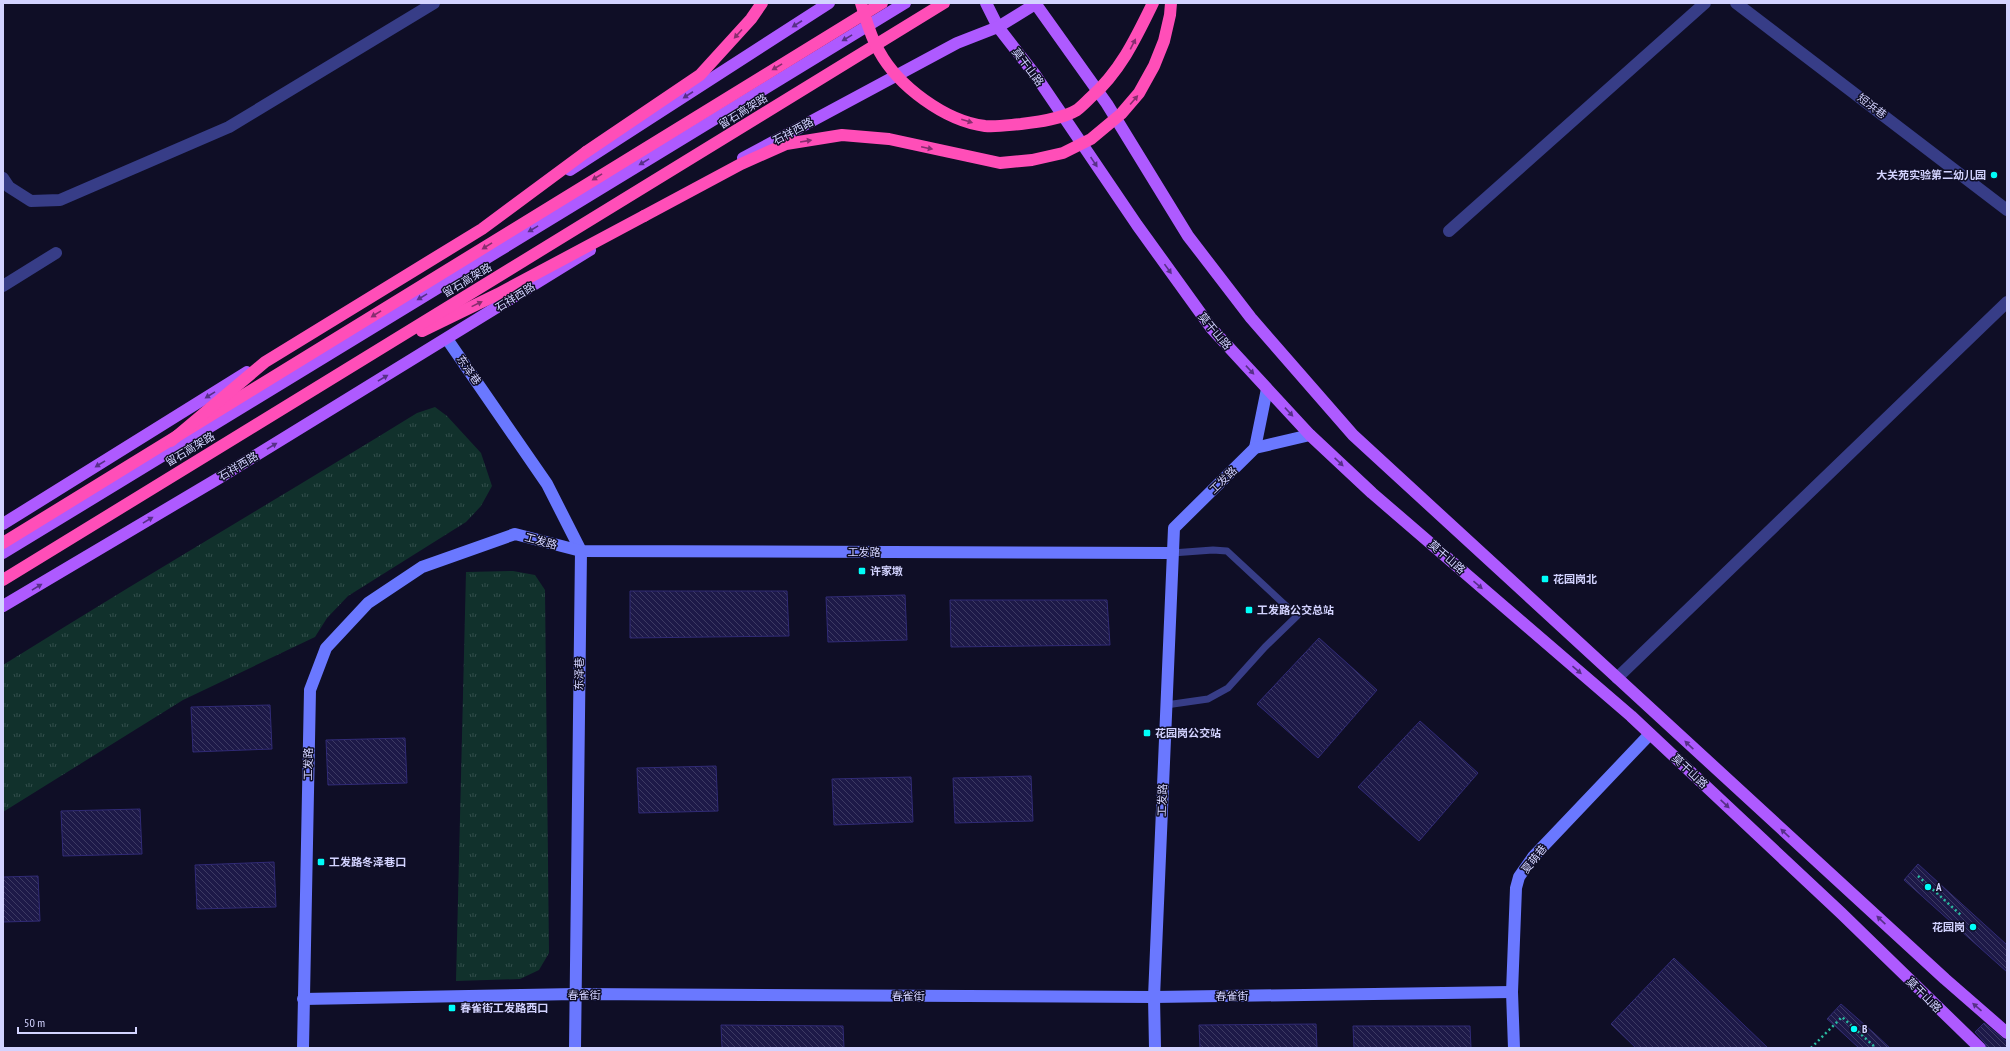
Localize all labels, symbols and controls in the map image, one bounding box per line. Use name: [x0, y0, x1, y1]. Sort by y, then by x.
one-way arrow: [792, 20, 802, 28]
one-way arrow: [733, 29, 743, 39]
one-way arrow: [841, 34, 853, 41]
one-way arrow: [1130, 38, 1136, 50]
street label: 莫干山路: [1009, 45, 1047, 89]
one-way arrow: [772, 63, 782, 71]
street label: 留石高架路: [716, 90, 770, 132]
street label: 短浜巷: [1855, 90, 1889, 122]
one-way arrow: [683, 91, 693, 99]
one-way arrow: [1129, 94, 1138, 105]
street label: 石祥西路: [770, 114, 816, 148]
one-way arrow: [962, 118, 974, 124]
one-way arrow: [800, 138, 812, 144]
one-way arrow: [921, 145, 933, 151]
one-way arrow: [1090, 157, 1098, 167]
one-way arrow: [638, 158, 650, 165]
place label: 大关苑实验第二幼儿园: [1876, 168, 1986, 182]
marker: 大关苑实验第二幼儿园: [1989, 170, 1999, 180]
one-way arrow: [591, 174, 603, 181]
one-way arrow: [527, 226, 539, 233]
one-way arrow: [481, 242, 493, 249]
street label: 留石高架路: [440, 260, 494, 300]
one-way arrow: [1164, 264, 1172, 274]
street label: 石祥西路: [493, 279, 537, 315]
one-way arrow: [417, 293, 427, 301]
one-way arrow: [471, 301, 483, 307]
one-way arrow: [371, 310, 381, 318]
street label: 莫干山路: [1195, 310, 1235, 352]
street label: 东泽巷: [454, 352, 484, 388]
one-way arrow: [1245, 365, 1254, 375]
one-way arrow: [377, 375, 389, 382]
one-way arrow: [205, 391, 215, 399]
one-way arrow: [1284, 407, 1293, 417]
street label: 留石高架路: [163, 429, 217, 469]
one-way arrow: [267, 442, 277, 450]
street label: 石祥西路: [216, 449, 260, 483]
one-way arrow: [1334, 457, 1344, 467]
one-way arrow: [95, 460, 105, 468]
street label: 工发路: [1206, 464, 1240, 496]
one-way arrow: [142, 517, 154, 524]
street label: 工发路: [523, 530, 559, 552]
street label: 莫干山路: [1426, 537, 1468, 577]
street label: 工发路: [848, 545, 881, 559]
place label: 许家墩: [870, 564, 903, 578]
marker: 许家墩: [857, 566, 867, 576]
place label: 花园岗北: [1553, 572, 1597, 586]
marker: 花园岗北: [1540, 574, 1550, 584]
one-way arrow: [1474, 580, 1483, 589]
one-way arrow: [31, 583, 43, 590]
place label: 工发路公交总站: [1257, 603, 1334, 617]
marker: 工发路公交总站: [1244, 605, 1254, 615]
street label: 东泽巷: [572, 657, 586, 691]
one-way arrow: [1572, 665, 1582, 674]
place label: 花园岗公交站: [1155, 726, 1221, 740]
marker: 花园岗公交站: [1142, 728, 1152, 738]
one-way arrow: [1684, 740, 1694, 749]
street label: 工发路: [301, 747, 315, 781]
street label: 莫干山路: [1669, 751, 1711, 791]
street label: 工发路: [1154, 783, 1170, 817]
one-way arrow: [1720, 800, 1730, 809]
one-way arrow: [1780, 828, 1790, 837]
street label: 夏萌巷: [1518, 842, 1550, 876]
place label: 工发路冬泽巷口: [329, 855, 406, 869]
marker: 工发路冬泽巷口: [316, 857, 326, 867]
place label: A: [1935, 880, 1942, 894]
marker: A: [1923, 882, 1933, 892]
one-way arrow: [1876, 916, 1886, 925]
place label: 花园岗: [1932, 920, 1965, 934]
marker: 花园岗: [1968, 922, 1978, 932]
street label: 莫干山路: [1903, 974, 1945, 1016]
street label: 春雀街: [568, 988, 601, 1002]
street label: 春雀街: [892, 989, 925, 1003]
street label: 春雀街: [1215, 989, 1249, 1003]
place label: 春雀街工发路西口: [460, 1001, 548, 1015]
marker: 春雀街工发路西口: [447, 1003, 457, 1013]
one-way arrow: [1972, 1003, 1983, 1012]
scale bar: [18, 1009, 136, 1035]
text: 50 m: [24, 1015, 45, 1030]
place label: B: [1862, 1022, 1868, 1036]
marker: B: [1849, 1024, 1859, 1034]

